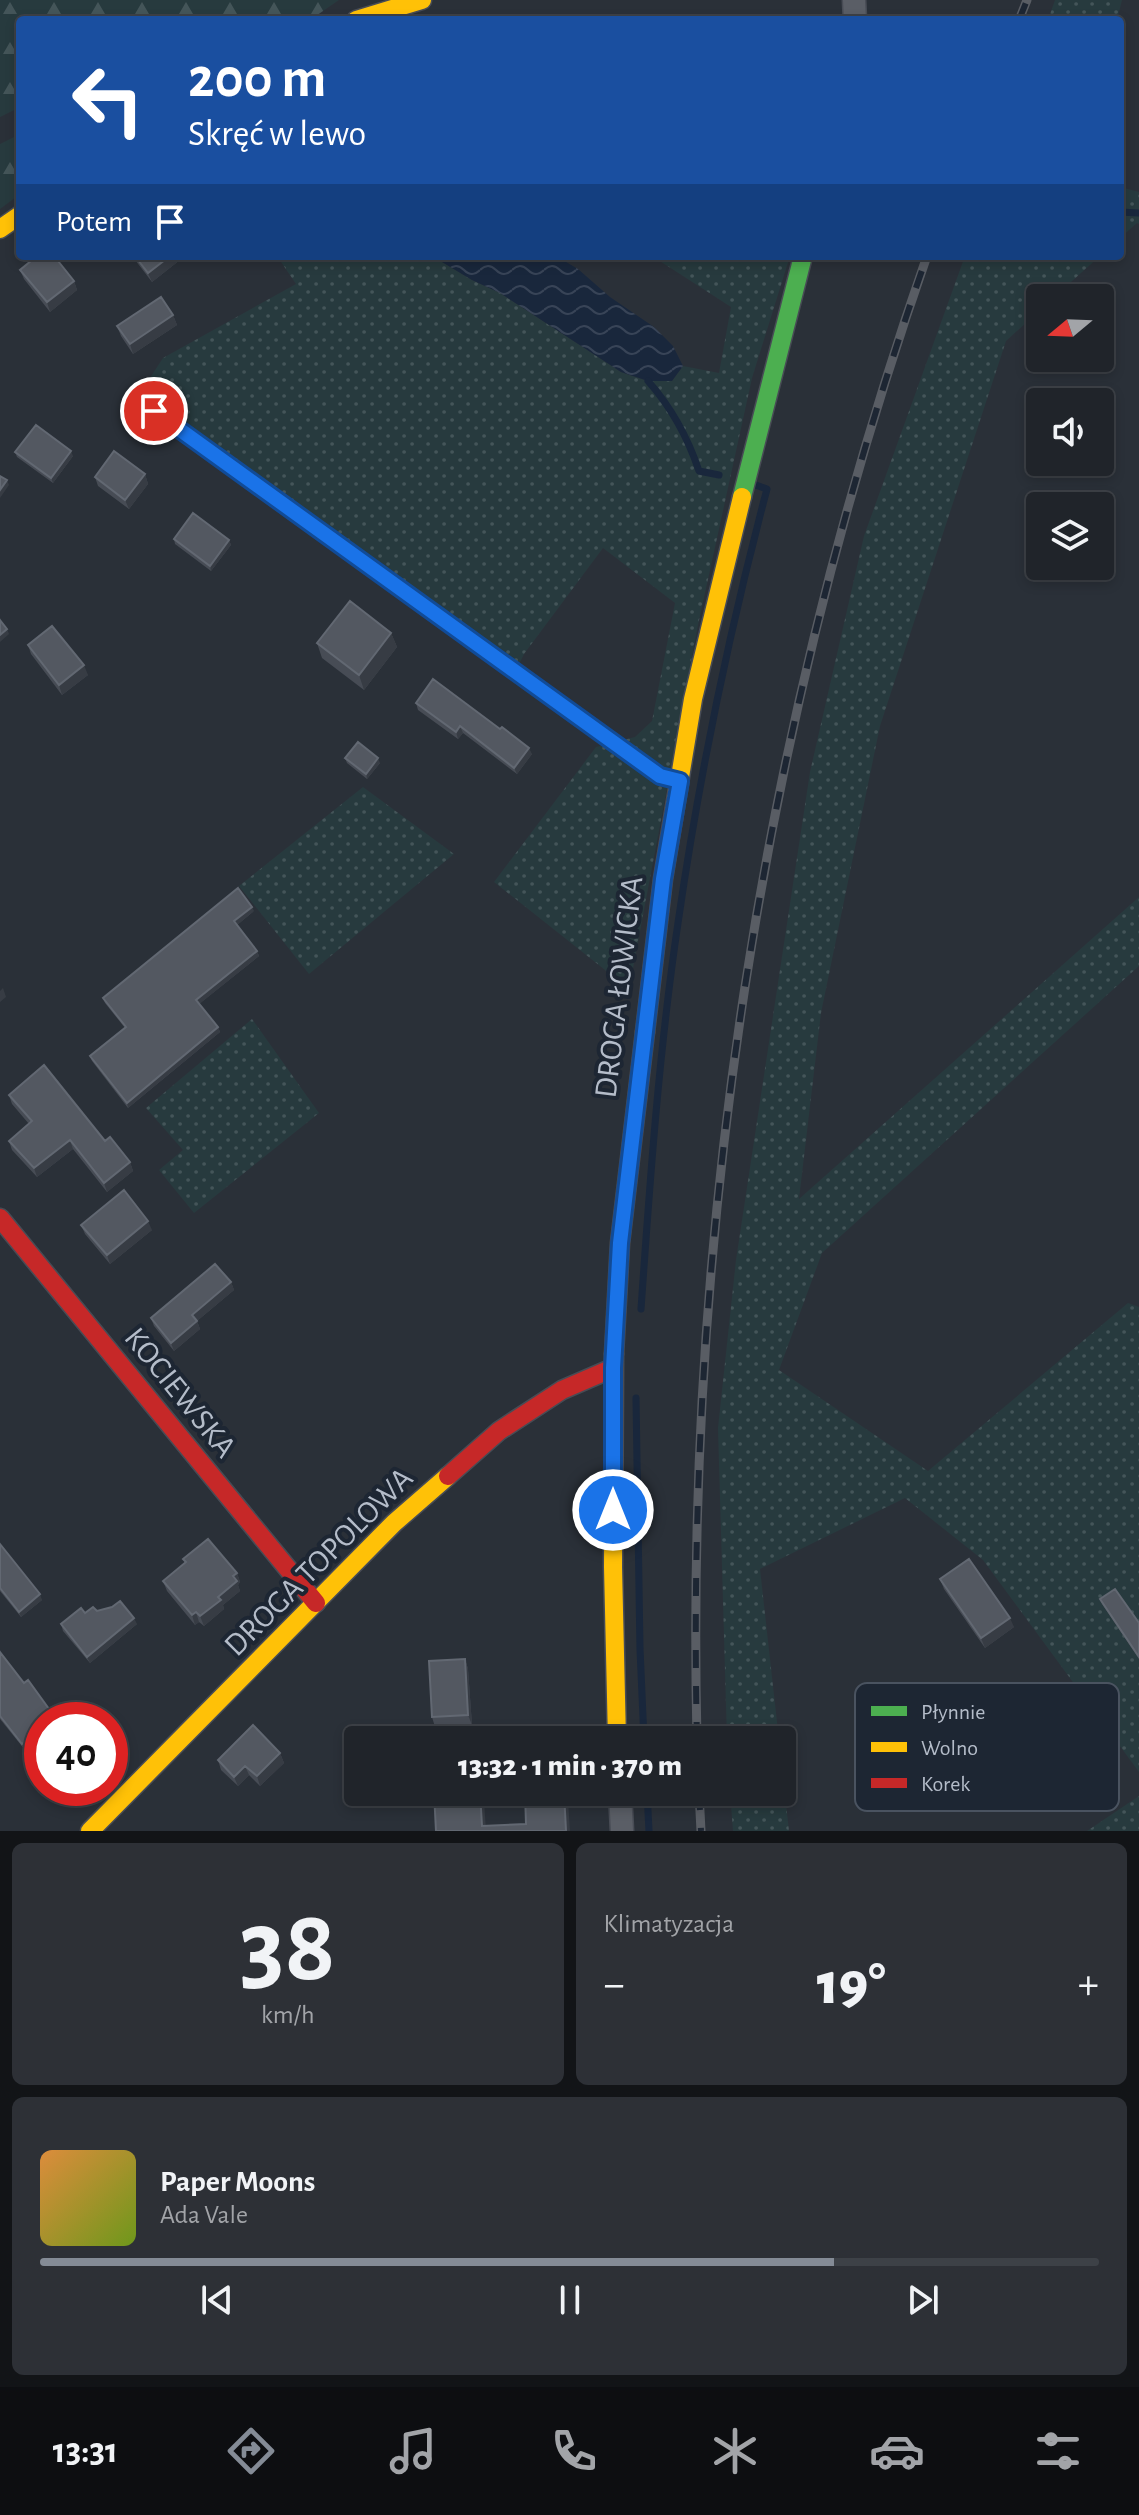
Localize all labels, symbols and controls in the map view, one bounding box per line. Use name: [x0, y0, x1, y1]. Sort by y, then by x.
icon: left: [56, 48, 160, 152]
text: 200 m: [188, 51, 326, 107]
text: Skręć w lewo: [188, 116, 366, 152]
icon: arrive: [148, 200, 192, 244]
text: Potem: [56, 207, 132, 237]
north arrow: [1026, 284, 1114, 372]
map controls: [1026, 284, 1114, 580]
pin: [120, 377, 188, 445]
button: sound: [1026, 388, 1114, 476]
icon: arrive: [132, 389, 176, 433]
button: layers: [1026, 492, 1114, 580]
street label: DROGA ŁOWICKA: [590, 874, 648, 1100]
street label: KOCIEWSKA: [118, 1322, 242, 1464]
street label: DROGA TOPOLOWA: [218, 1461, 419, 1662]
position arrow: [571, 1468, 655, 1552]
legend: [855, 1683, 1119, 1811]
text: Płynnie: [921, 1701, 986, 1723]
speed limit sign: 40: [24, 1702, 128, 1806]
text: Wolno: [921, 1737, 978, 1759]
text: 13:32 · 1 min · 370 m: [458, 1751, 682, 1781]
text: Korek: [921, 1773, 970, 1795]
text: 38: [240, 1896, 336, 2000]
text: Klimatyzacja: [604, 1911, 734, 1937]
text: 19°: [817, 1955, 886, 2015]
text: −: [604, 1963, 625, 2007]
text: +: [1078, 1963, 1099, 2007]
text: km/h: [261, 2002, 315, 2028]
text: Paper Moons: [160, 2167, 315, 2197]
text: Ada Vale: [160, 2202, 248, 2228]
icon: previous: [195, 2278, 239, 2322]
icon: pause: [548, 2278, 592, 2322]
icon: next: [901, 2278, 945, 2322]
icon: directions: [223, 2423, 279, 2479]
icon: music: [385, 2423, 441, 2479]
icon: phone: [546, 2423, 602, 2479]
icon: climate: [707, 2423, 763, 2479]
icon: car: [869, 2423, 925, 2479]
icon: filters: [1030, 2423, 1086, 2479]
text: 13:31: [53, 2433, 118, 2469]

